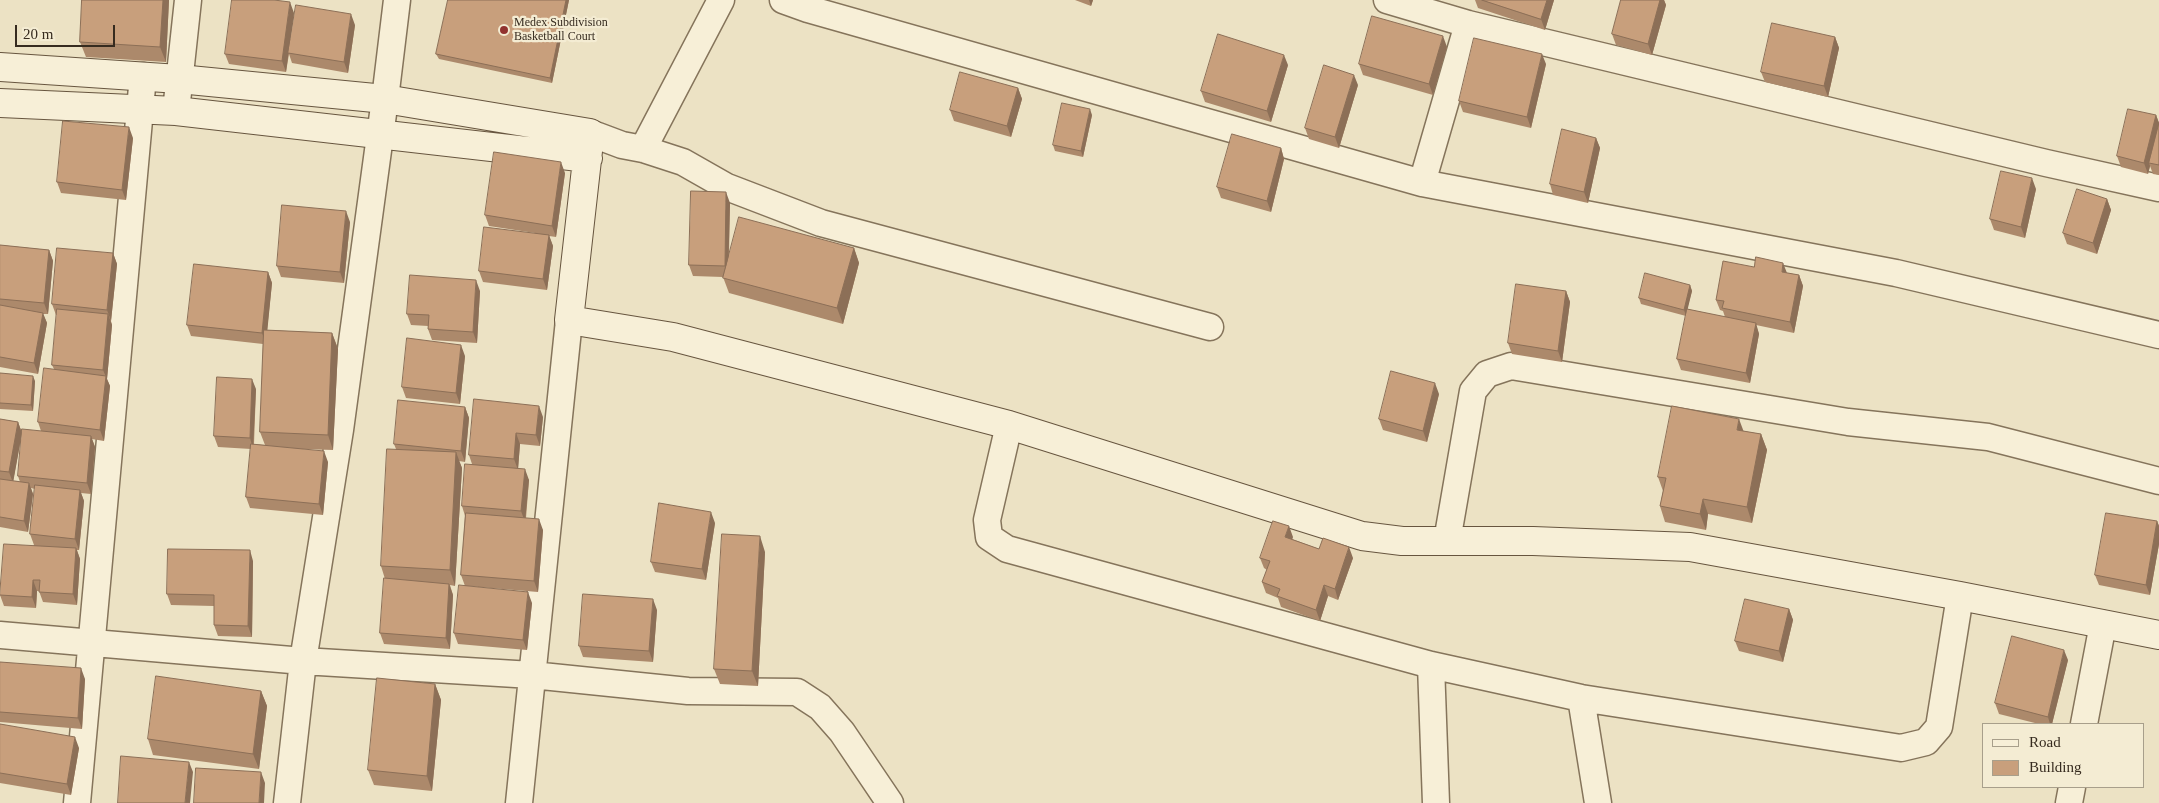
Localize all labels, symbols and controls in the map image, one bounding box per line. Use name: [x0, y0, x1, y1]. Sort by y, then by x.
scale bar: [18, 15, 118, 47]
place label: Medex Subdivision Basketball Court: [514, 16, 608, 44]
marker: Medex Subdivision Basketball Court: [498, 24, 510, 36]
text: 20 m: [23, 26, 53, 42]
legend: [1982, 723, 2144, 788]
text: Road: [2029, 734, 2061, 750]
text: Building: [2029, 759, 2082, 775]

